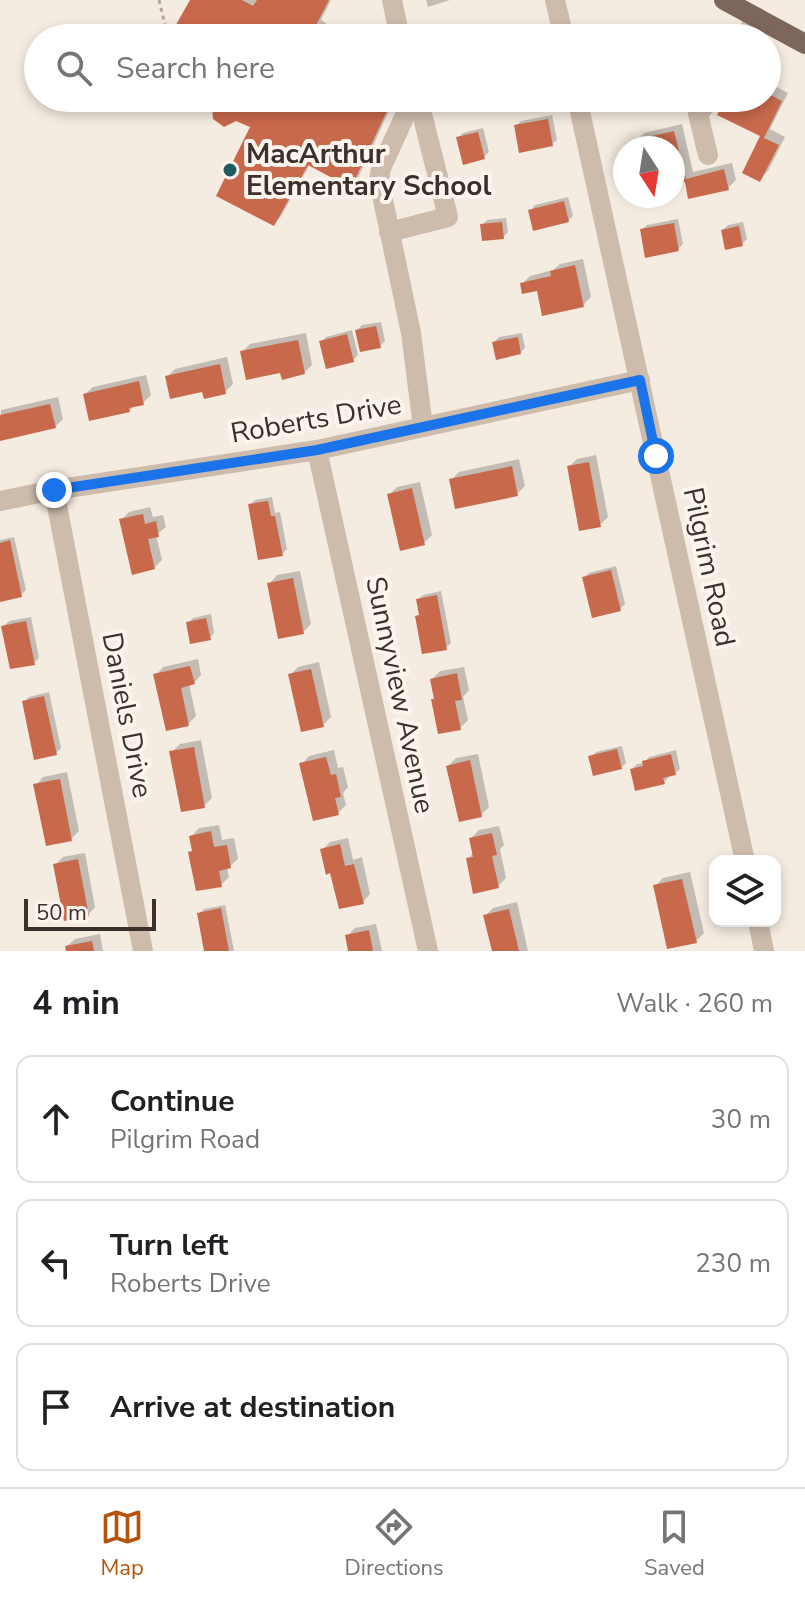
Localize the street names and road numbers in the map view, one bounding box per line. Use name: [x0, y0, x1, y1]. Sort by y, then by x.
street label: Roberts Drive: [228, 385, 404, 453]
street label: Pilgrim Road: [674, 484, 744, 650]
street label: Sunnyview Avenue: [356, 573, 444, 817]
street label: Daniels Drive: [92, 629, 162, 801]

